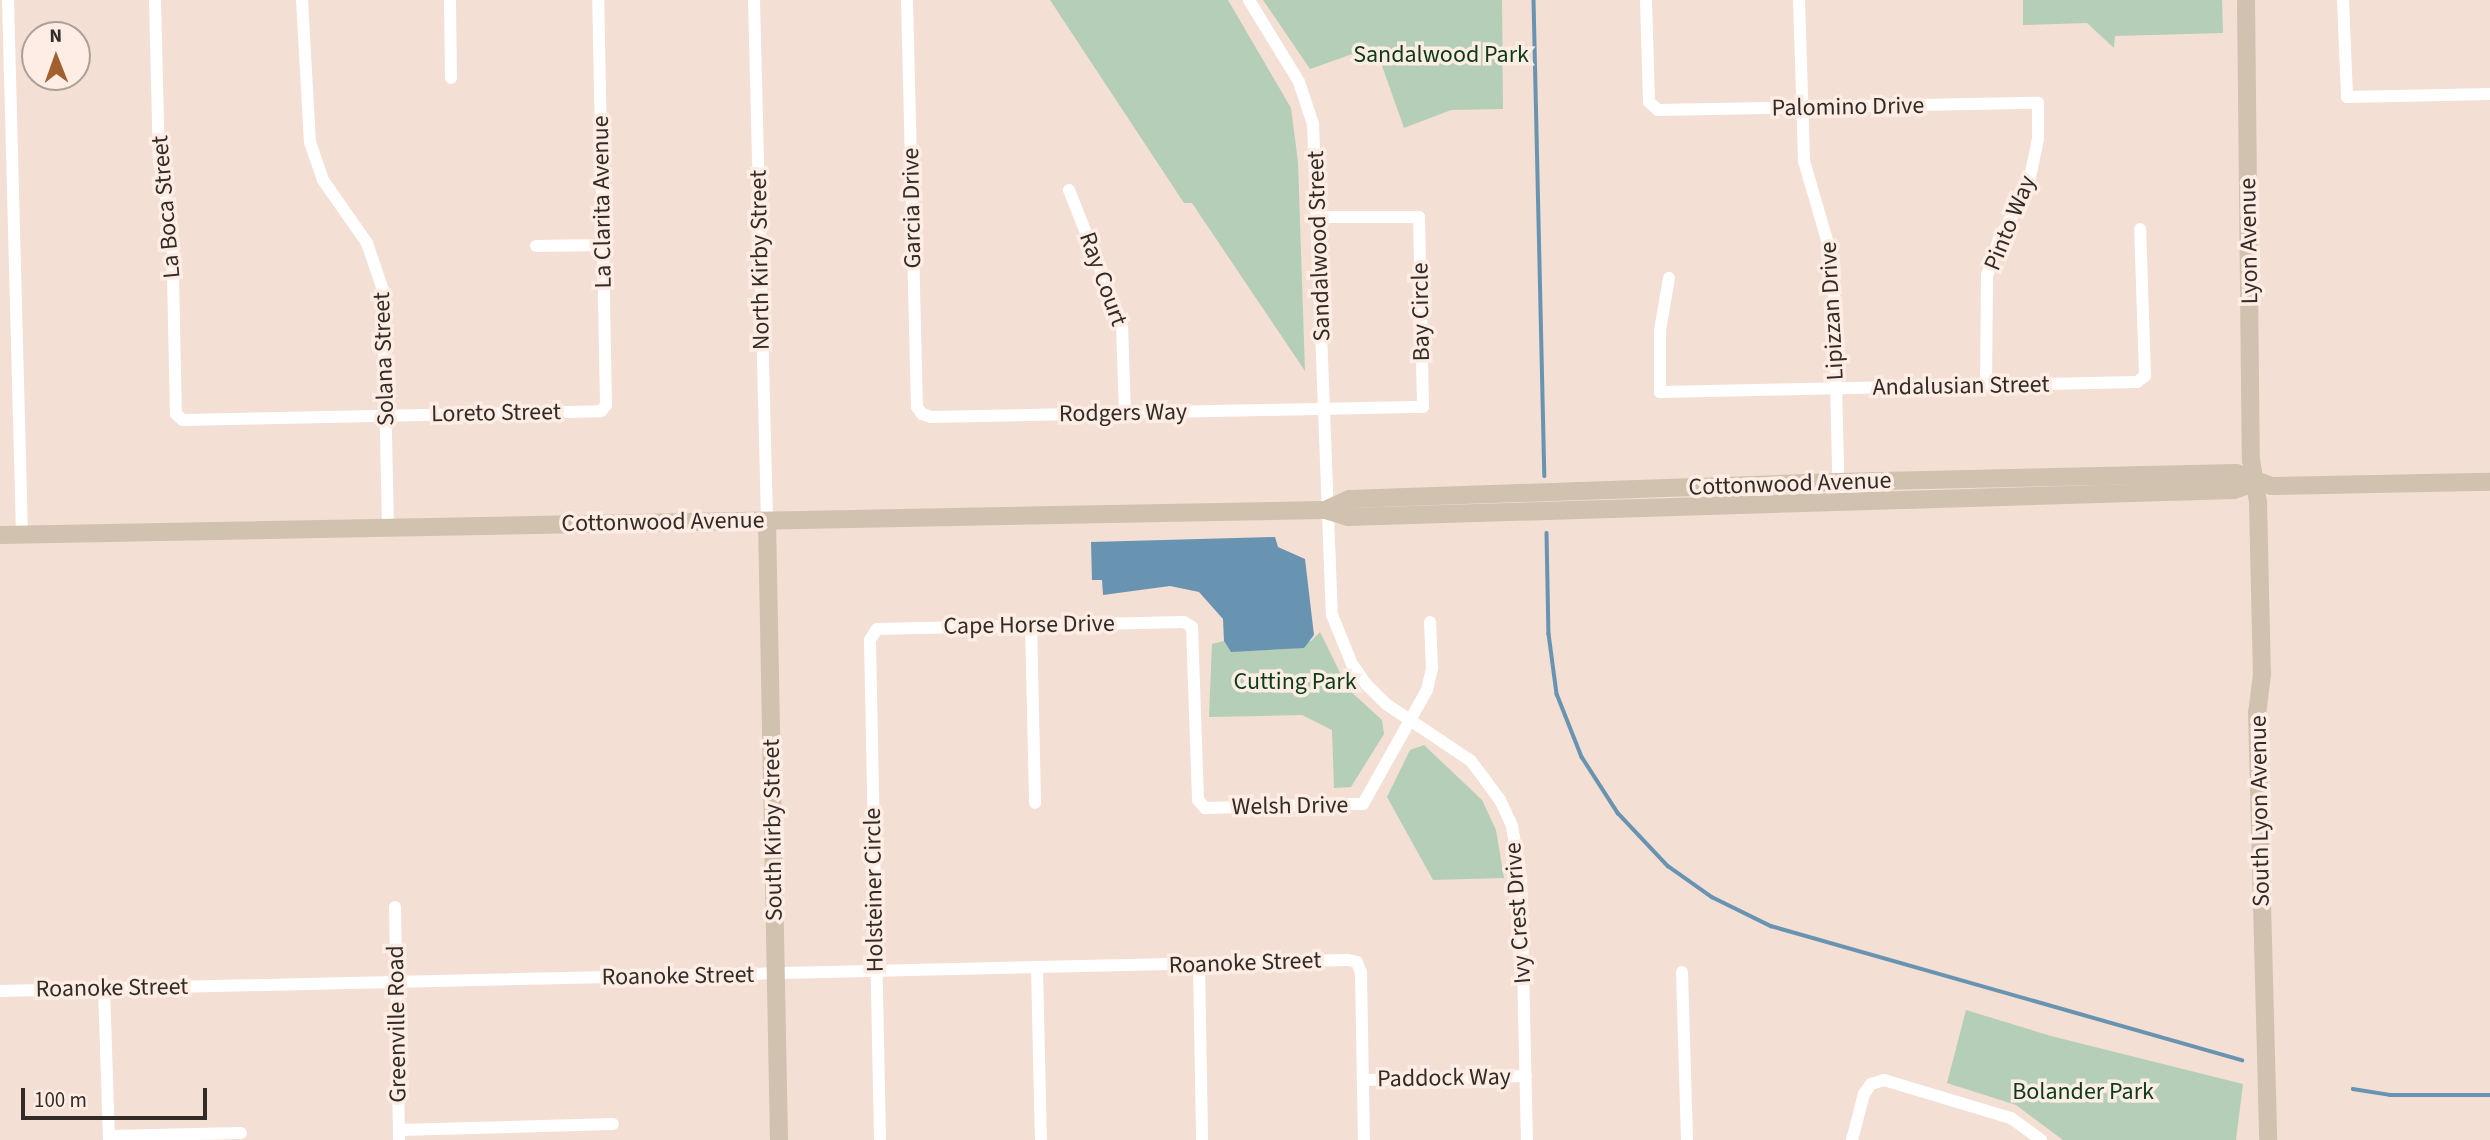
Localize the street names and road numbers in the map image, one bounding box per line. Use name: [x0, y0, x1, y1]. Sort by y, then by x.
street label: Palomino Drive: [1771, 91, 1925, 123]
street label: La Clarita Avenue: [586, 115, 618, 289]
street label: La Boca Street: [145, 134, 187, 280]
street label: Garcia Drive: [897, 147, 927, 269]
street label: Sandalwood Street: [1301, 150, 1337, 342]
street label: North Kirby Street: [744, 170, 776, 350]
street label: Pinto Way: [1978, 171, 2042, 275]
street label: Lyon Avenue: [2233, 177, 2265, 305]
street label: Ray Court: [1073, 228, 1133, 330]
street label: Lipizzan Drive: [1814, 241, 1850, 381]
street label: Bay Circle: [1406, 262, 1436, 362]
street label: Solana Street: [367, 291, 401, 427]
street label: Andalusian Street: [1872, 370, 2050, 402]
street label: Loreto Street: [431, 397, 561, 429]
street label: Rodgers Way: [1059, 397, 1187, 429]
street label: Cottonwood Avenue: [1688, 466, 1892, 502]
street label: Cottonwood Avenue: [561, 506, 765, 538]
street label: Cape Horse Drive: [943, 609, 1115, 641]
street label: South Lyon Avenue: [2244, 715, 2276, 907]
street label: South Kirby Street: [757, 739, 789, 921]
street label: Welsh Drive: [1231, 791, 1349, 821]
street label: Holsteiner Circle: [858, 807, 890, 973]
street label: Ivy Crest Drive: [1499, 841, 1537, 985]
street label: Greenville Road: [381, 945, 413, 1103]
street label: Roanoke Street: [1168, 946, 1322, 980]
street label: Roanoke Street: [601, 960, 755, 992]
street label: Roanoke Street: [35, 972, 189, 1004]
street label: Paddock Way: [1377, 1062, 1511, 1094]

